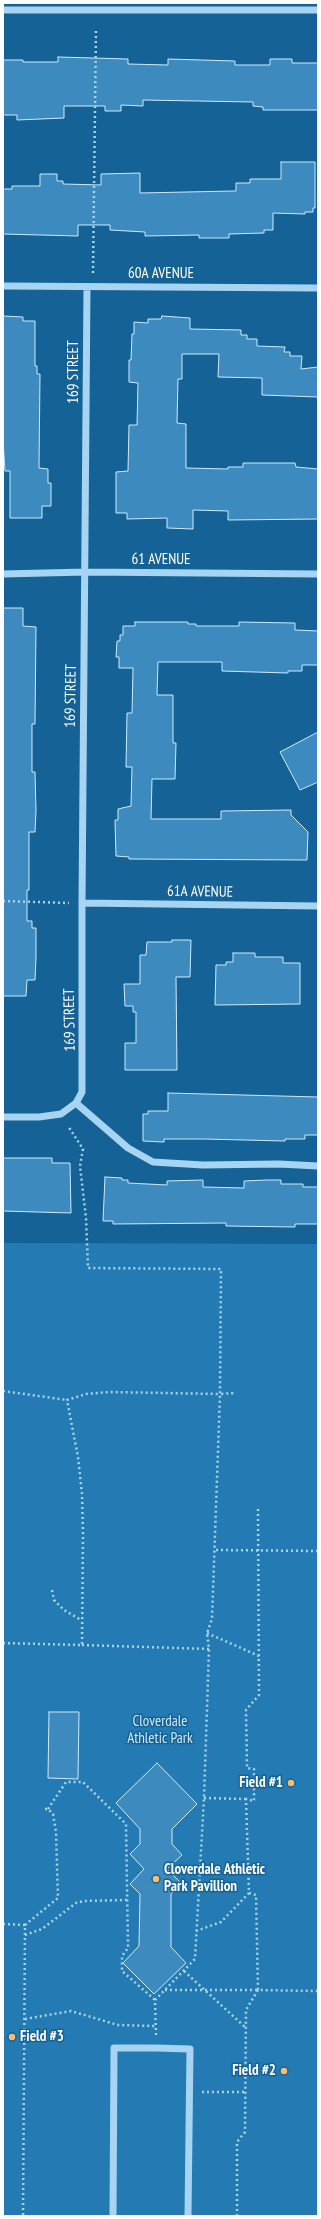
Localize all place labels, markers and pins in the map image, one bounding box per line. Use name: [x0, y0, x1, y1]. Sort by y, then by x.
place label: Field #1: [239, 1774, 283, 1792]
marker: Field #1: [286, 1778, 296, 1788]
place label: Cloverdale Athletic Park Pavillion: [164, 1861, 265, 1896]
marker: Cloverdale Athletic Park Pavillion: [151, 1874, 161, 1884]
place label: Field #3: [20, 2028, 64, 2046]
marker: Field #3: [7, 2032, 17, 2042]
place label: Field #2: [232, 2062, 276, 2080]
marker: Field #2: [279, 2066, 289, 2076]

